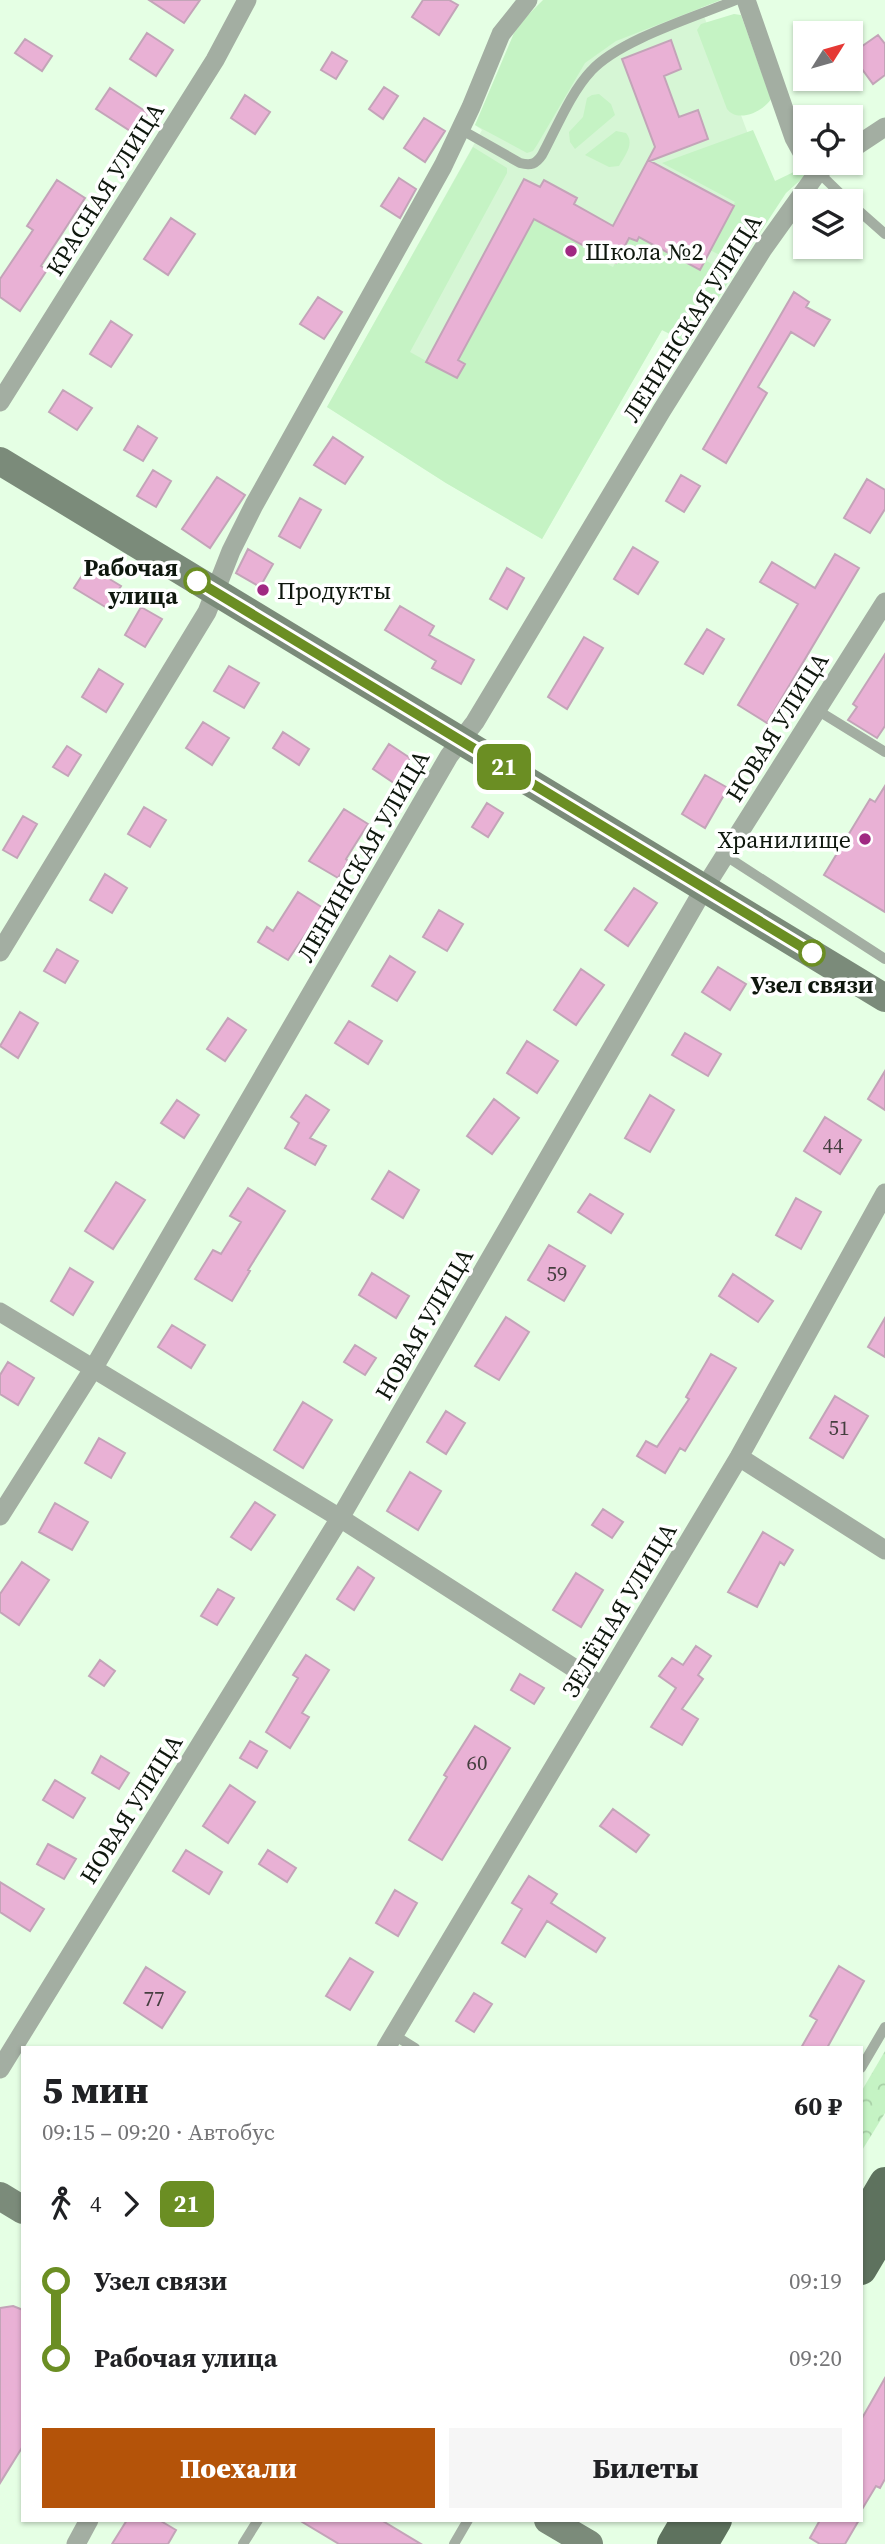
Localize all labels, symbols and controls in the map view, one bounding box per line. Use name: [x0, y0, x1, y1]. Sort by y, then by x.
north arrow: [793, 21, 863, 91]
map controls: [793, 21, 863, 259]
street label: КРАСНАЯ УЛИЦА: [38, 96, 172, 282]
button: locate: [793, 105, 863, 175]
button: layers: [793, 189, 863, 259]
street label: ЛЕНИНСКАЯ УЛИЦА: [615, 208, 769, 428]
place label: Школа №2: [585, 235, 703, 268]
marker: Школа №2: [563, 243, 579, 259]
place label: Рабочая улица: [84, 551, 178, 612]
marker: Рабочая улица: [184, 568, 210, 594]
place label: Продукты: [277, 574, 391, 607]
marker: Продукты: [255, 582, 271, 598]
street label: НОВАЯ УЛИЦА: [718, 646, 836, 808]
street label: ЛЕНИНСКАЯ УЛИЦА: [289, 744, 437, 968]
line badge: 21: [472, 744, 536, 790]
text: 21: [491, 750, 517, 783]
place label: Хранилище: [717, 823, 851, 856]
marker: Хранилище: [857, 831, 873, 847]
marker: Узел связи: [799, 940, 825, 966]
place label: Узел связи: [750, 968, 874, 1001]
house number: 44: [823, 1131, 844, 1160]
street label: НОВАЯ УЛИЦА: [367, 1242, 481, 1406]
house number: 59: [547, 1259, 568, 1288]
house number: 51: [829, 1413, 850, 1442]
street label: ЗЕЛЁНАЯ УЛИЦА: [554, 1516, 684, 1703]
street label: НОВАЯ УЛИЦА: [72, 1728, 190, 1890]
house number: 60: [467, 1748, 488, 1777]
house number: 77: [144, 1984, 165, 2013]
text: 5 мин: [42, 2064, 149, 2116]
text: 60 ₽: [794, 2088, 842, 2124]
text: 09:15 – 09:20 · Автобус: [42, 2116, 275, 2148]
icon: walk: [42, 2185, 80, 2223]
icon: forward: [112, 2185, 150, 2223]
text: 21: [174, 2187, 200, 2220]
text: 4: [90, 2188, 102, 2220]
text: Узел связи: [94, 2263, 227, 2299]
text: 09:19: [789, 2265, 842, 2297]
text: Рабочая улица: [94, 2340, 277, 2376]
text: 09:20: [789, 2342, 842, 2374]
button: Поехали: [42, 2428, 435, 2508]
button: Билеты: [449, 2428, 842, 2508]

